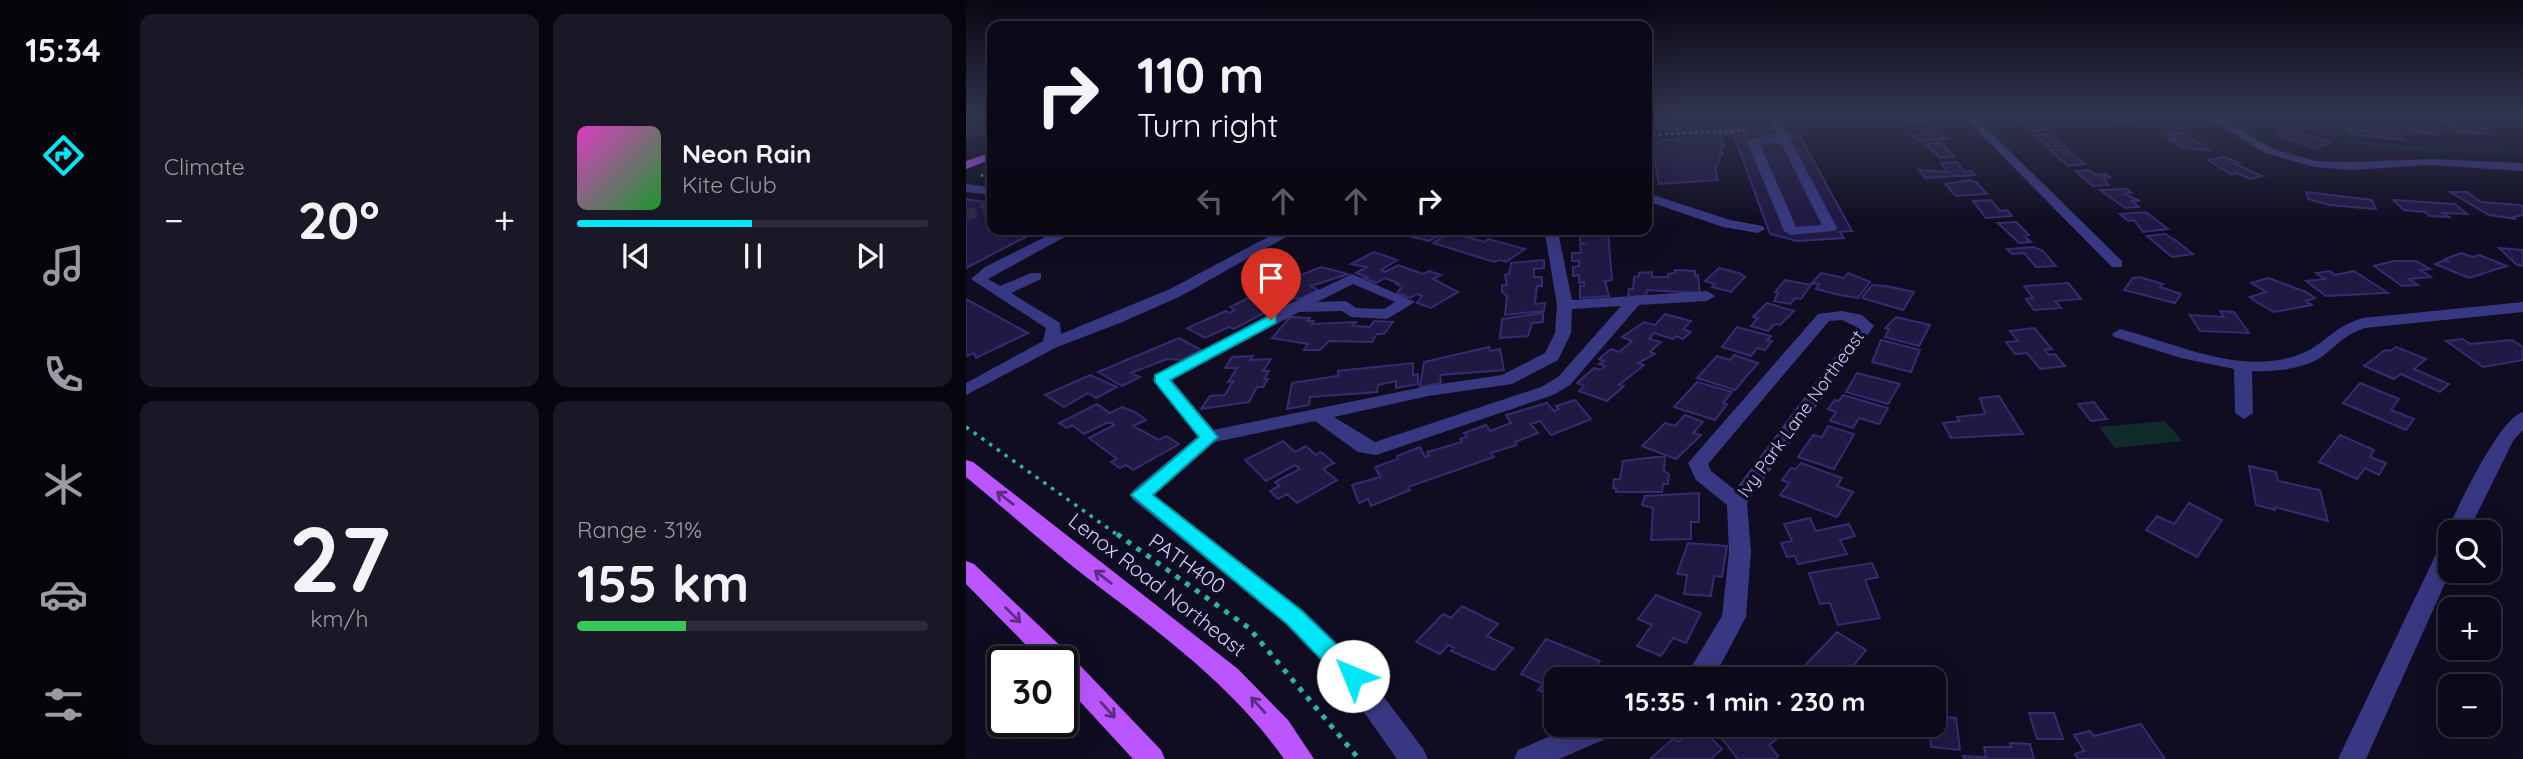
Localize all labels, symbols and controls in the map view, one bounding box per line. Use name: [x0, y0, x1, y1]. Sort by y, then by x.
text: 15:34: [25, 30, 101, 70]
text: 110 m: [1137, 44, 1264, 105]
icon: right: [1022, 49, 1113, 140]
text: Turn right: [1137, 105, 1278, 145]
icon: directions: [39, 131, 88, 180]
text: Neon Rain: [682, 137, 811, 170]
text: Climate: [164, 152, 245, 181]
text: Kite Club: [682, 170, 777, 199]
icon: left: [1191, 182, 1229, 220]
icon: ahead: [1264, 182, 1302, 220]
icon: ahead: [1337, 182, 1375, 220]
icon: right: [1410, 182, 1448, 220]
text: 20°: [298, 187, 380, 252]
text: −: [164, 196, 184, 244]
text: +: [494, 196, 515, 244]
icon: previous: [617, 237, 655, 275]
icon: pause: [734, 237, 772, 275]
icon: next: [851, 237, 889, 275]
icon: music: [39, 241, 88, 290]
pin: [1241, 248, 1301, 320]
icon: arrive: [1252, 259, 1290, 297]
street label: Ivy Park Lane Northeast: [1732, 326, 1869, 502]
icon: phone: [39, 350, 88, 399]
icon: climate: [39, 460, 88, 509]
one-way arrow: [997, 490, 1015, 505]
text: 27: [289, 501, 390, 615]
street label: Lenox Road Northeast: [1064, 507, 1252, 662]
text: Range · 31%: [577, 515, 702, 544]
map controls: [2438, 520, 2501, 737]
button: search: [2438, 520, 2501, 583]
street label: PATH400: [1144, 527, 1231, 599]
text: 155 km: [577, 550, 749, 615]
one-way arrow: [1095, 569, 1113, 584]
icon: car: [39, 570, 88, 619]
button: +: [2438, 597, 2501, 660]
text: km/h: [310, 604, 369, 633]
one-way arrow: [1005, 607, 1022, 624]
position arrow: [1316, 639, 1390, 713]
speed limit sign: 30: [987, 646, 1078, 737]
button: −: [2438, 674, 2501, 737]
icon: filters: [39, 680, 88, 729]
text: 15:35 · 1 min · 230 m: [1625, 685, 1865, 718]
one-way arrow: [1250, 697, 1267, 714]
one-way arrow: [1100, 701, 1116, 719]

